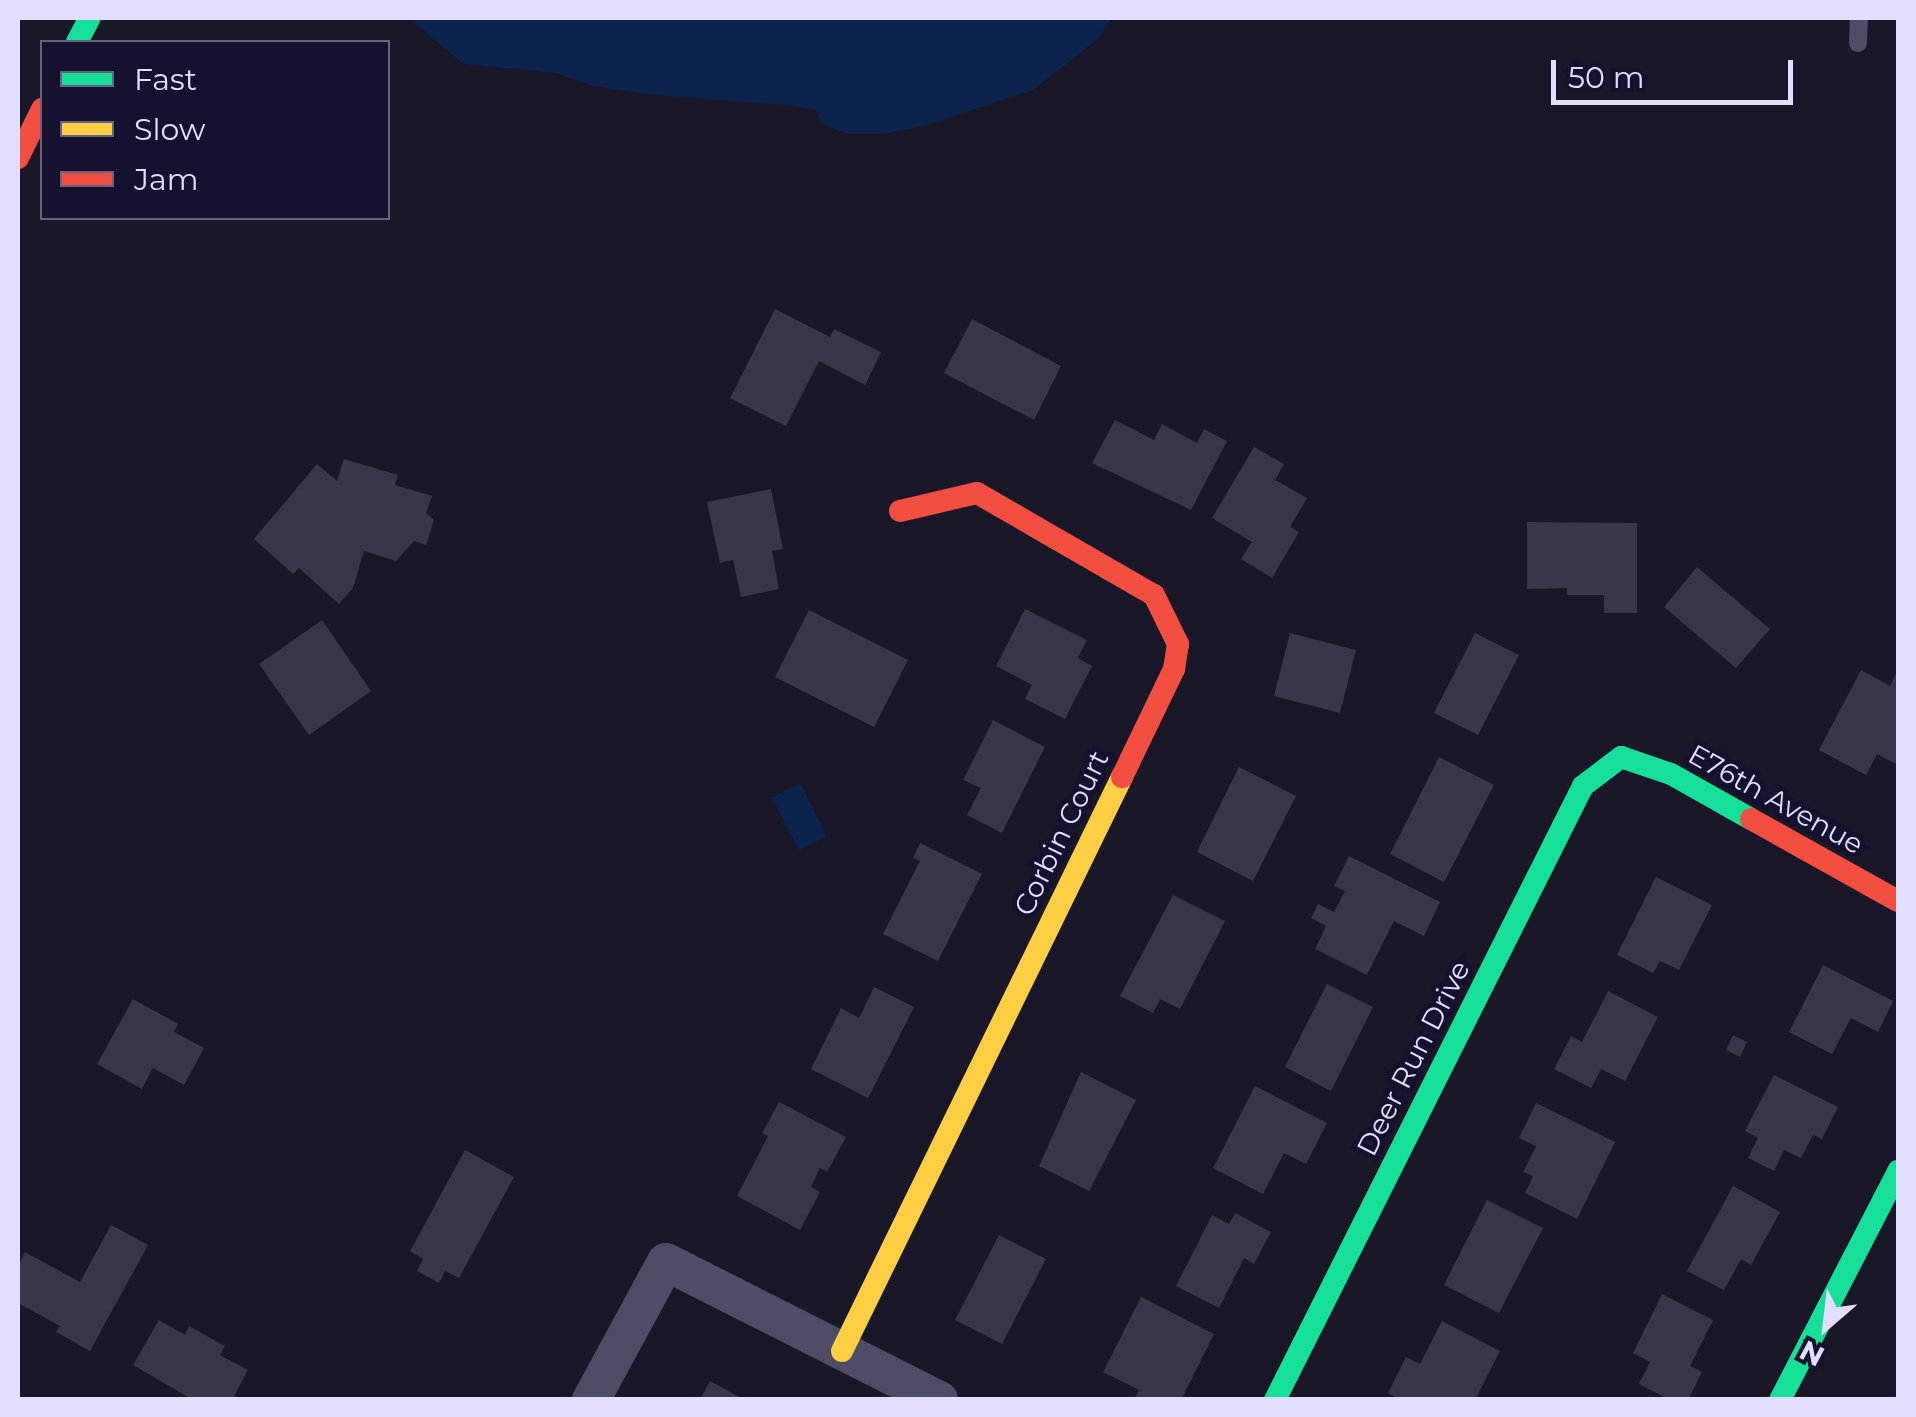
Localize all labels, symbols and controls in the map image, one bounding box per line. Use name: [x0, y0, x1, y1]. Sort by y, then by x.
legend: [40, 40, 390, 220]
scale bar: [1556, 40, 1798, 102]
text: 50 m: [1568, 59, 1645, 96]
text: Fast: [134, 61, 197, 98]
text: Slow: [134, 111, 205, 148]
text: Jam: [134, 161, 199, 198]
street label: E76th Avenue: [1683, 737, 1869, 861]
street label: Corbin Court: [1007, 745, 1115, 921]
street label: Deer Run Drive: [1349, 955, 1477, 1161]
north arrow: [1776, 1277, 1876, 1377]
text: N: [1794, 1333, 1830, 1374]

